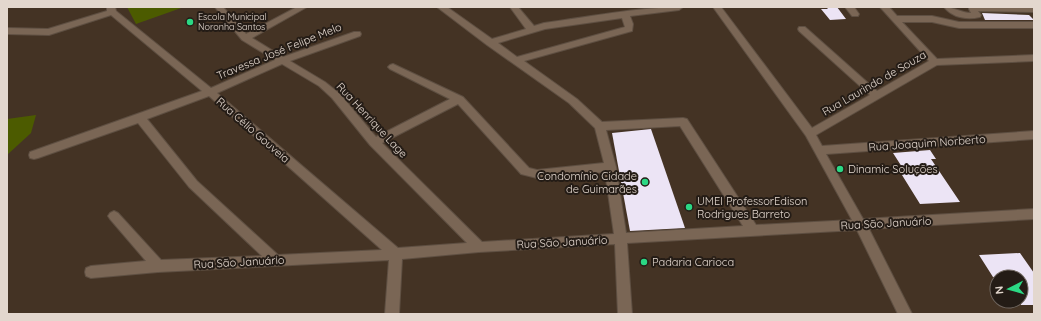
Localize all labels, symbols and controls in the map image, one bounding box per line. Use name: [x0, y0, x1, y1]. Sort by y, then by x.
place label: Escola Municipal Noronha Santos: [198, 11, 267, 32]
marker: Escola Municipal Noronha Santos: [185, 17, 195, 27]
street label: Travessa José Felipe Melo: [215, 19, 344, 82]
street label: Rua Laurindo de Souza: [819, 47, 929, 119]
street label: Rua Henrique Lage: [334, 79, 410, 161]
street label: Rua Célio Gouveia: [213, 94, 293, 166]
street label: Rua Joaquim Norberto: [868, 132, 986, 154]
place label: Dinamic Soluções: [848, 162, 938, 176]
marker: Dinamic Soluções: [835, 164, 845, 174]
place label: Condomínio Cidade de Guimarães: [537, 169, 637, 196]
marker: Condomínio Cidade de Guimarães: [640, 177, 650, 187]
place label: UMEI ProfessorEdison Rodrigues Barreto: [697, 194, 807, 221]
marker: UMEI ProfessorEdison Rodrigues Barreto: [684, 202, 694, 212]
street label: Rua São Januário: [840, 214, 932, 232]
street label: Rua São Januário: [516, 233, 608, 251]
street label: Rua São Januário: [193, 253, 285, 271]
place label: Padaria Carioca: [652, 255, 734, 269]
marker: Padaria Carioca: [639, 257, 649, 267]
north arrow: [989, 269, 1029, 309]
text: N: [992, 285, 1006, 295]

